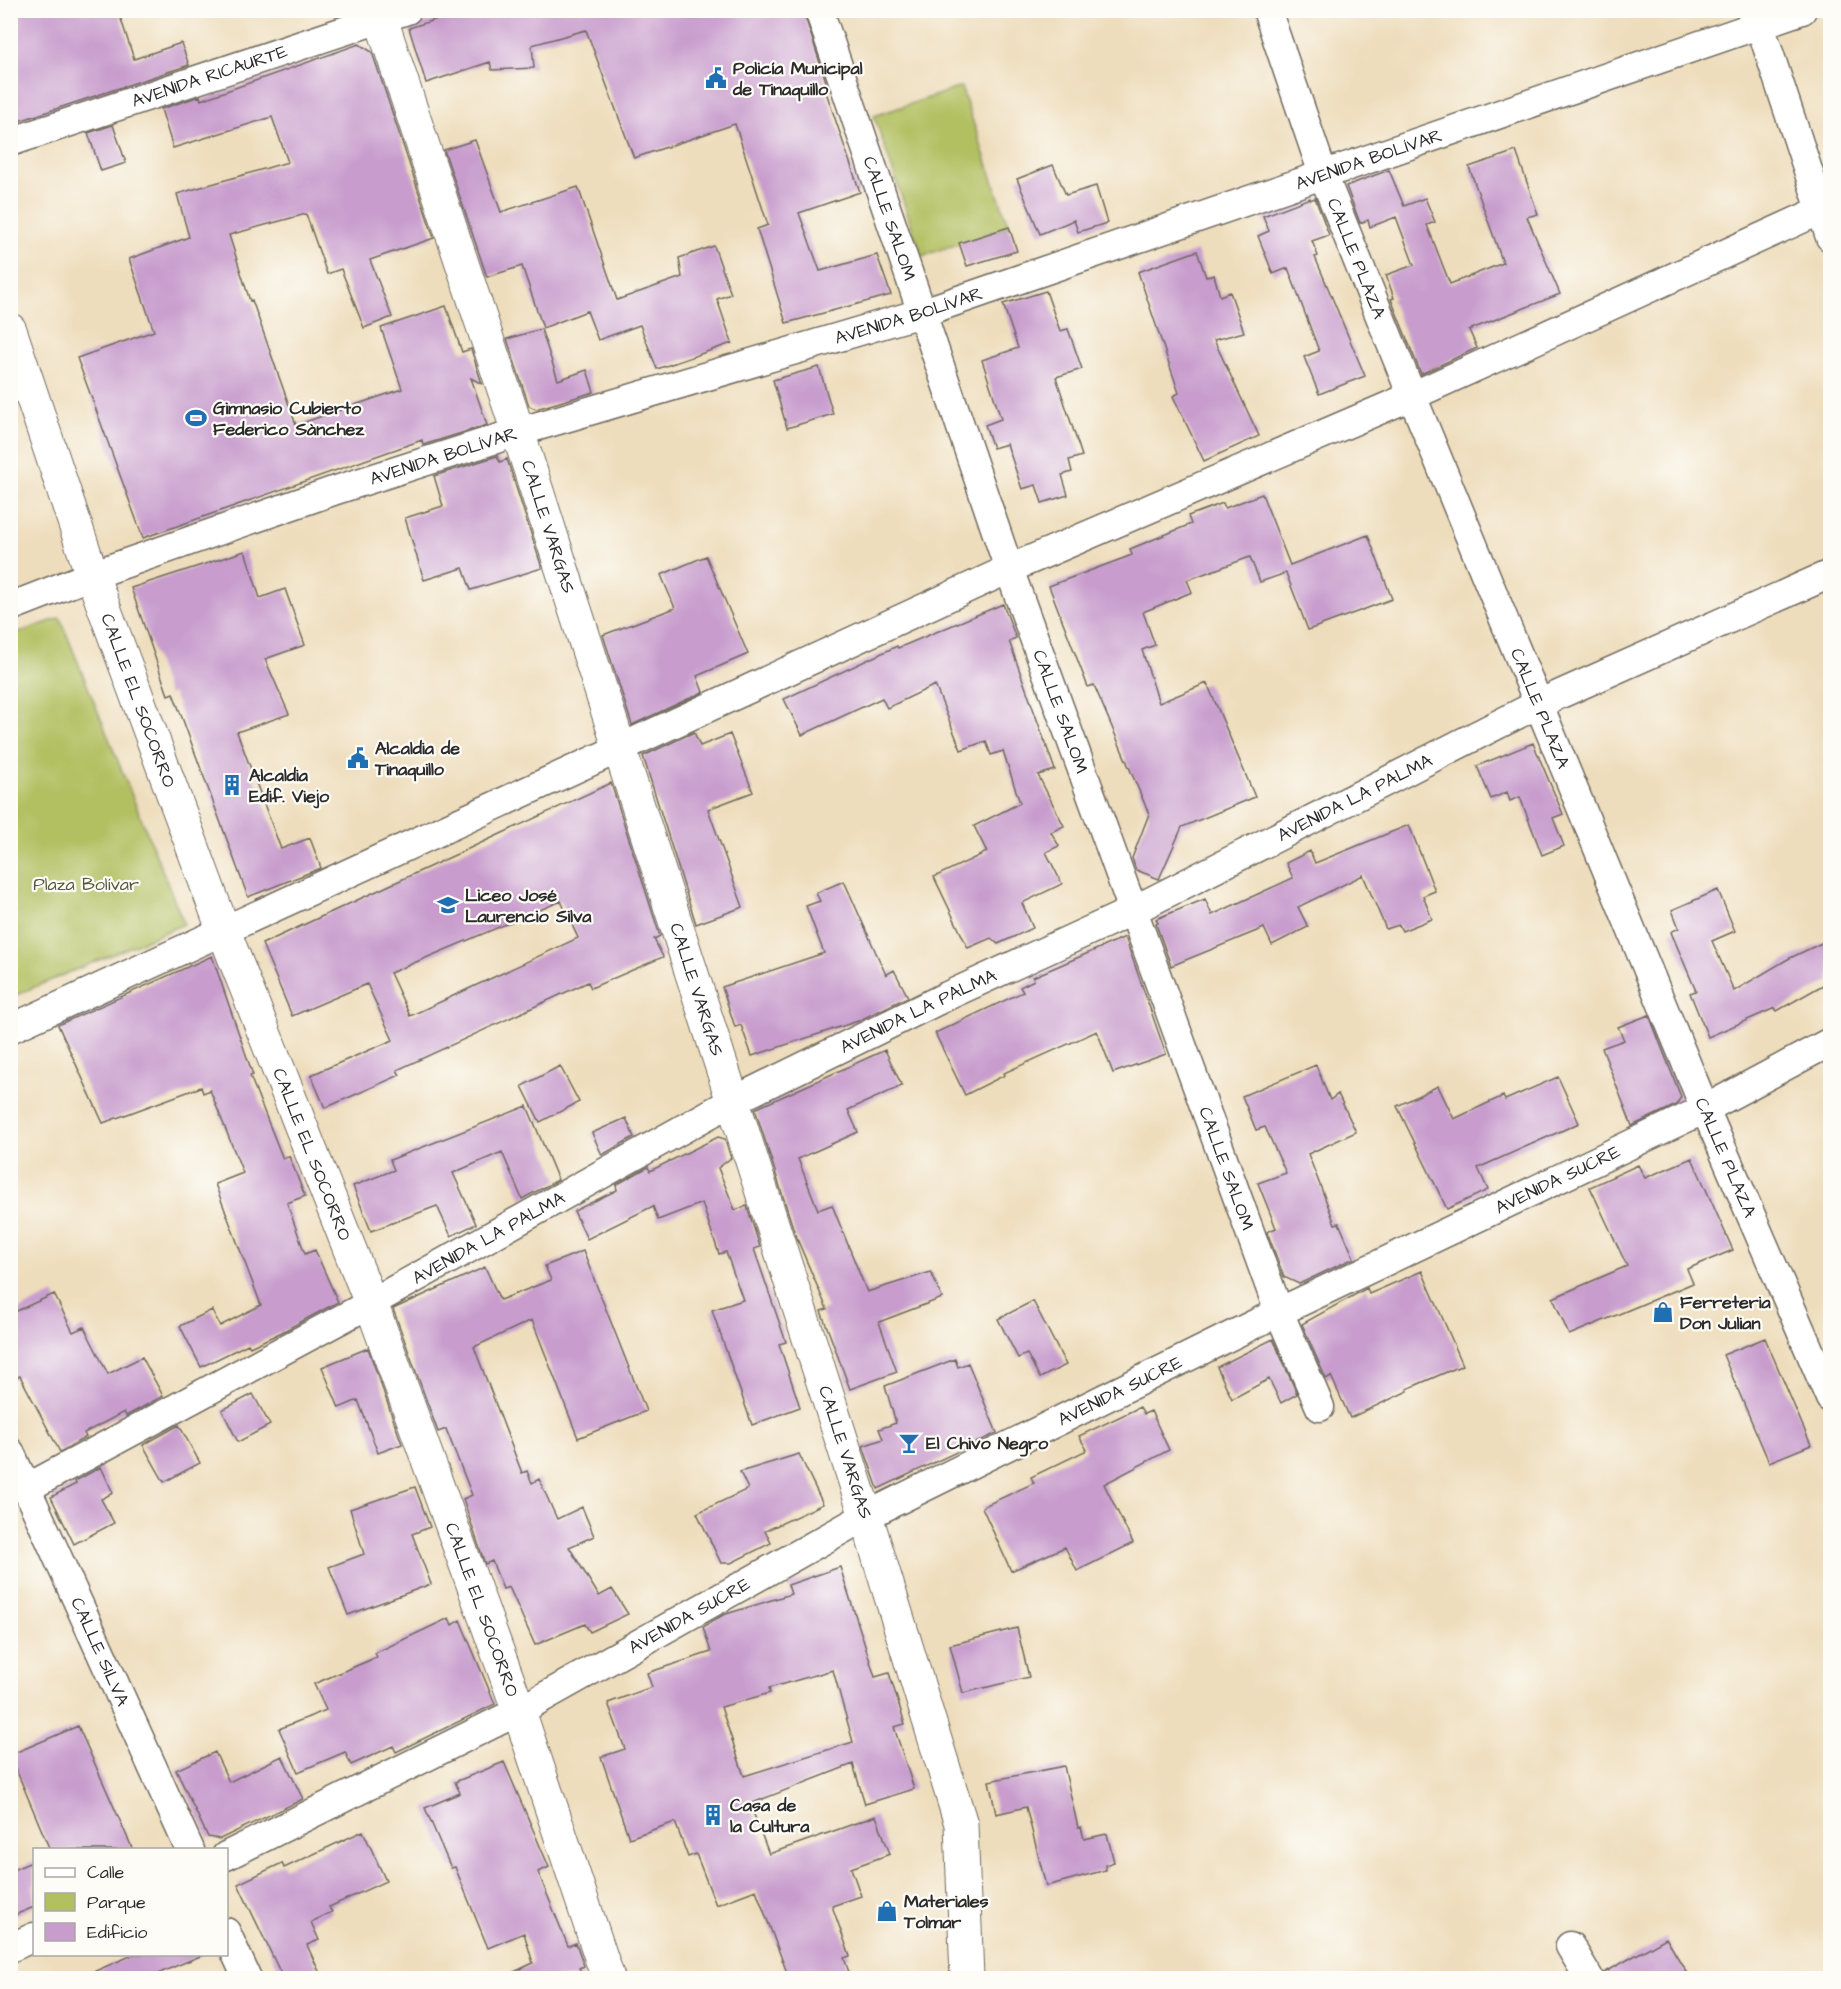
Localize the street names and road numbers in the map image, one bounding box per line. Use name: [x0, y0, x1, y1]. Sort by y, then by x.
street label: AVENIDA RICAURTE: [128, 39, 291, 114]
street label: AVENIDA BOLÍVAR: [1292, 123, 1446, 196]
street label: CALLE SALOM: [857, 153, 922, 284]
street label: CALLE PLAZA: [1321, 194, 1392, 323]
street label: AVENIDA BOLÍVAR: [832, 281, 986, 351]
street label: AVENIDA BOLÍVAR: [366, 421, 520, 492]
street label: CALLE VARGAS: [515, 457, 581, 596]
street label: CALLE EL SOCORRO: [94, 610, 182, 791]
street label: CALLE PLAZA: [1504, 644, 1576, 773]
street label: CALLE SALOM: [1026, 646, 1094, 777]
street label: AVENIDA LA PALMA: [1273, 748, 1437, 848]
street label: CALLE VARGAS: [663, 920, 730, 1059]
street label: AVENIDA LA PALMA: [836, 963, 1001, 1060]
street label: CALLE EL SOCORRO: [266, 1064, 357, 1244]
street label: CALLE PLAZA: [1689, 1094, 1763, 1222]
street label: CALLE SALOM: [1192, 1103, 1260, 1234]
street label: AVENIDA SUCRE: [1491, 1139, 1625, 1220]
street label: AVENIDA LA PALMA: [408, 1185, 570, 1291]
street label: AVENIDA SUCRE: [1054, 1350, 1187, 1432]
street label: CALLE VARGAS: [812, 1383, 878, 1522]
street label: CALLE EL SOCORRO: [439, 1519, 525, 1700]
street label: AVENIDA SUCRE: [624, 1572, 755, 1660]
street label: CALLE SILVA: [64, 1593, 135, 1710]

